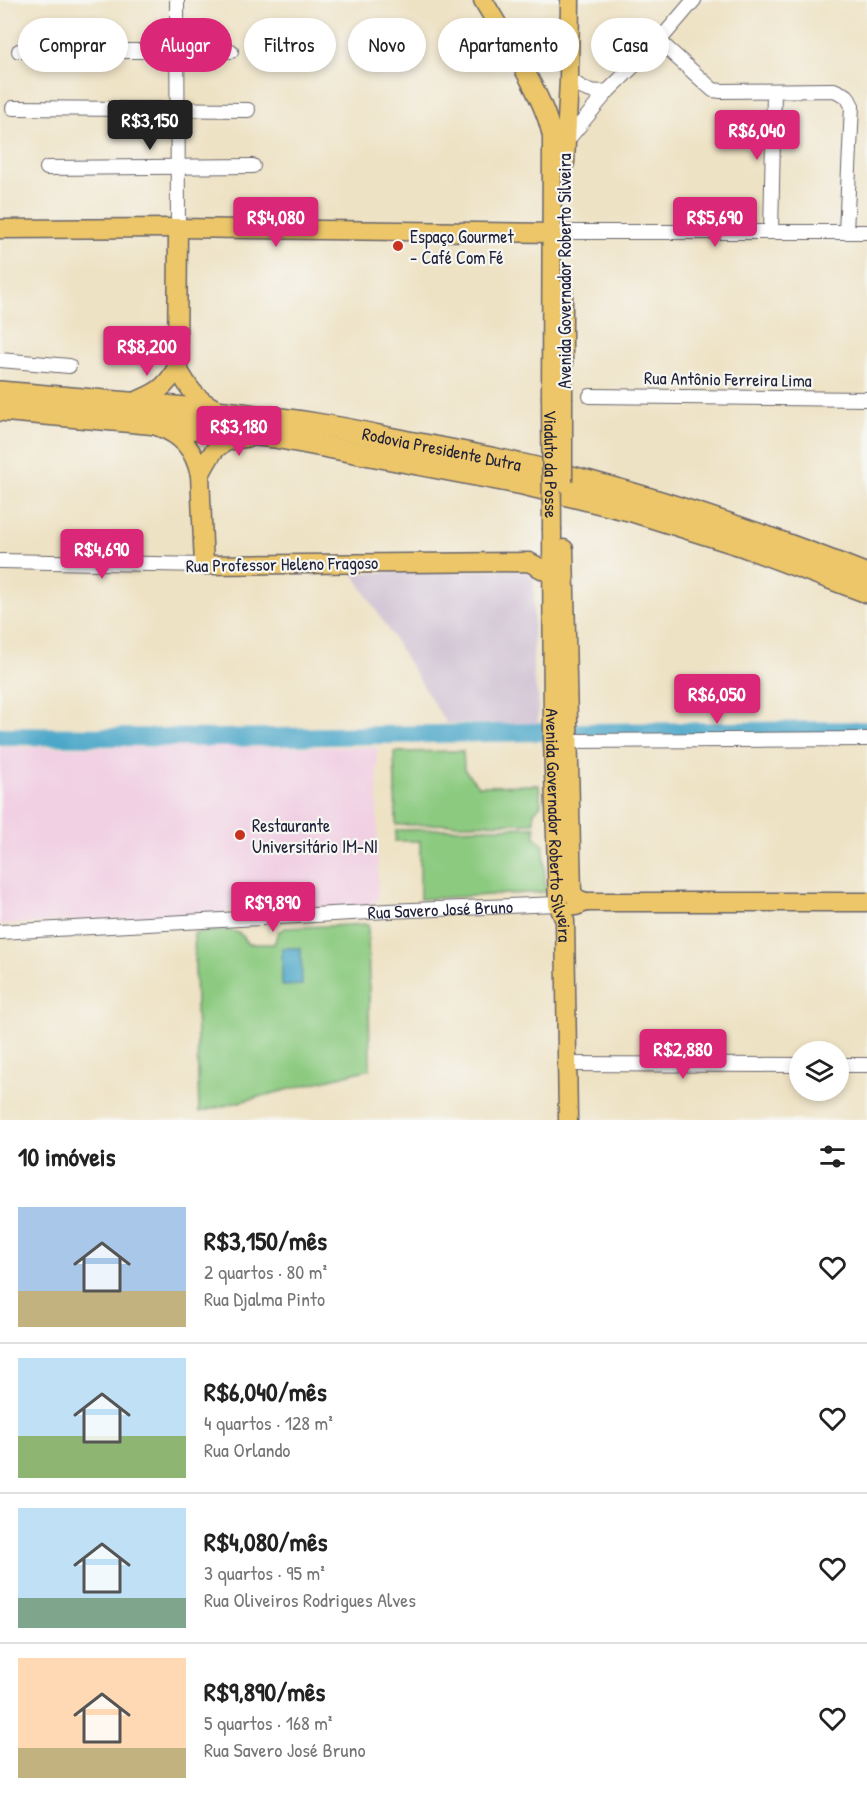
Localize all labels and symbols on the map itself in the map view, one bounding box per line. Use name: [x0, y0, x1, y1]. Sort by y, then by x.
pin: R$3,150: [95, 100, 205, 151]
pin: R$6,040: [702, 110, 812, 161]
street label: Avenida Governador Roberto Silveira: [552, 153, 577, 389]
pin: R$4,080: [221, 197, 331, 248]
pin: R$5,690: [660, 197, 770, 248]
place label: Espaço Gourmet - Café Com Fé: [410, 224, 514, 270]
marker: Espaço Gourmet - Café Com Fé: [391, 239, 405, 253]
pin: R$8,200: [92, 326, 202, 377]
street label: Rua Antônio Ferreira Lima: [644, 365, 812, 393]
pin: R$3,180: [184, 406, 294, 457]
street label: Viaduto da Posse: [539, 410, 564, 518]
street label: Rodovia Presidente Dutra: [360, 420, 524, 477]
pin: R$4,690: [47, 529, 157, 580]
street label: Rua Professor Heleno Fragoso: [186, 550, 378, 578]
pin: R$6,050: [662, 674, 772, 725]
street label: Avenida Governador Roberto Silveira: [540, 708, 578, 942]
place label: Restaurante Universitário IM-NI: [252, 813, 378, 859]
marker: Restaurante Universitário IM-NI: [233, 828, 247, 842]
pin: R$9,890: [218, 882, 328, 933]
street label: Rua Savero José Bruno: [367, 893, 514, 925]
pin: R$2,880: [628, 1029, 738, 1080]

